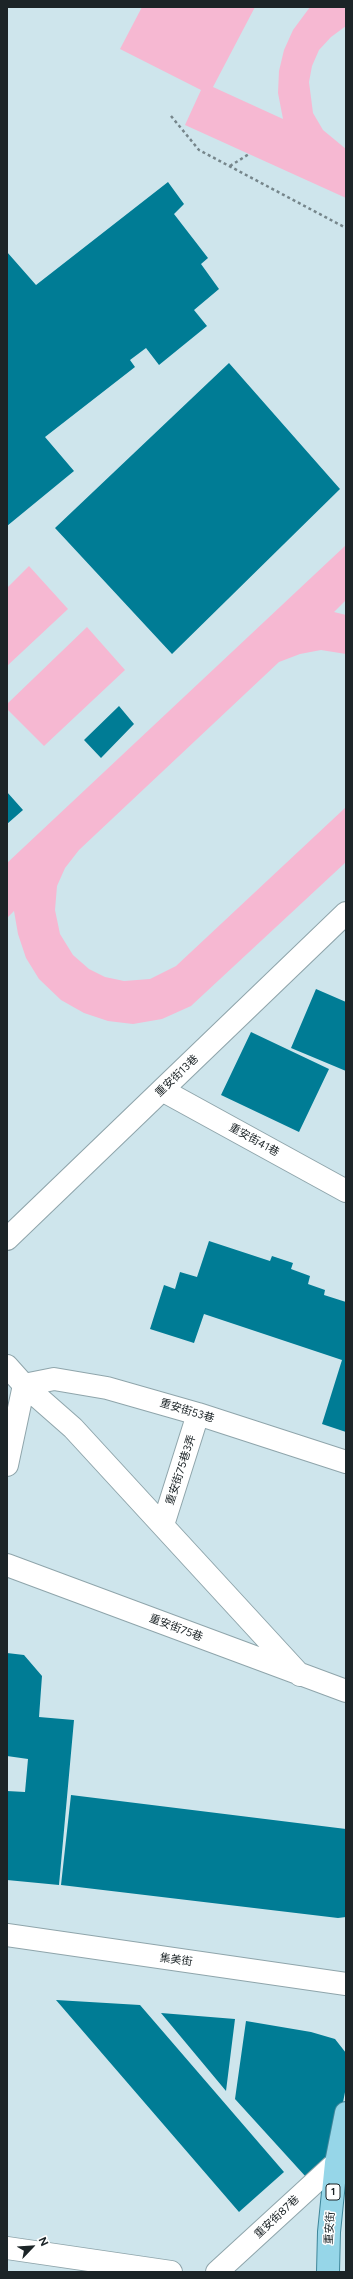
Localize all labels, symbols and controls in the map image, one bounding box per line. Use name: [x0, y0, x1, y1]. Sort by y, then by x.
street label: 重安街13巷: [153, 1052, 201, 1100]
street label: 重安街41巷: [227, 1121, 281, 1159]
street label: 重安街53巷: [158, 1396, 216, 1426]
street label: 重安街75巷3弄: [163, 1433, 199, 1507]
street label: 重安街75巷: [147, 1612, 205, 1644]
street label: 集美街: [159, 1951, 193, 1969]
road number: 1: [326, 2184, 340, 2200]
street label: 重安街87巷: [252, 2193, 302, 2241]
street label: 重安街: [322, 2211, 338, 2245]
north arrow: [12, 2227, 52, 2267]
text: N: [36, 2235, 51, 2248]

